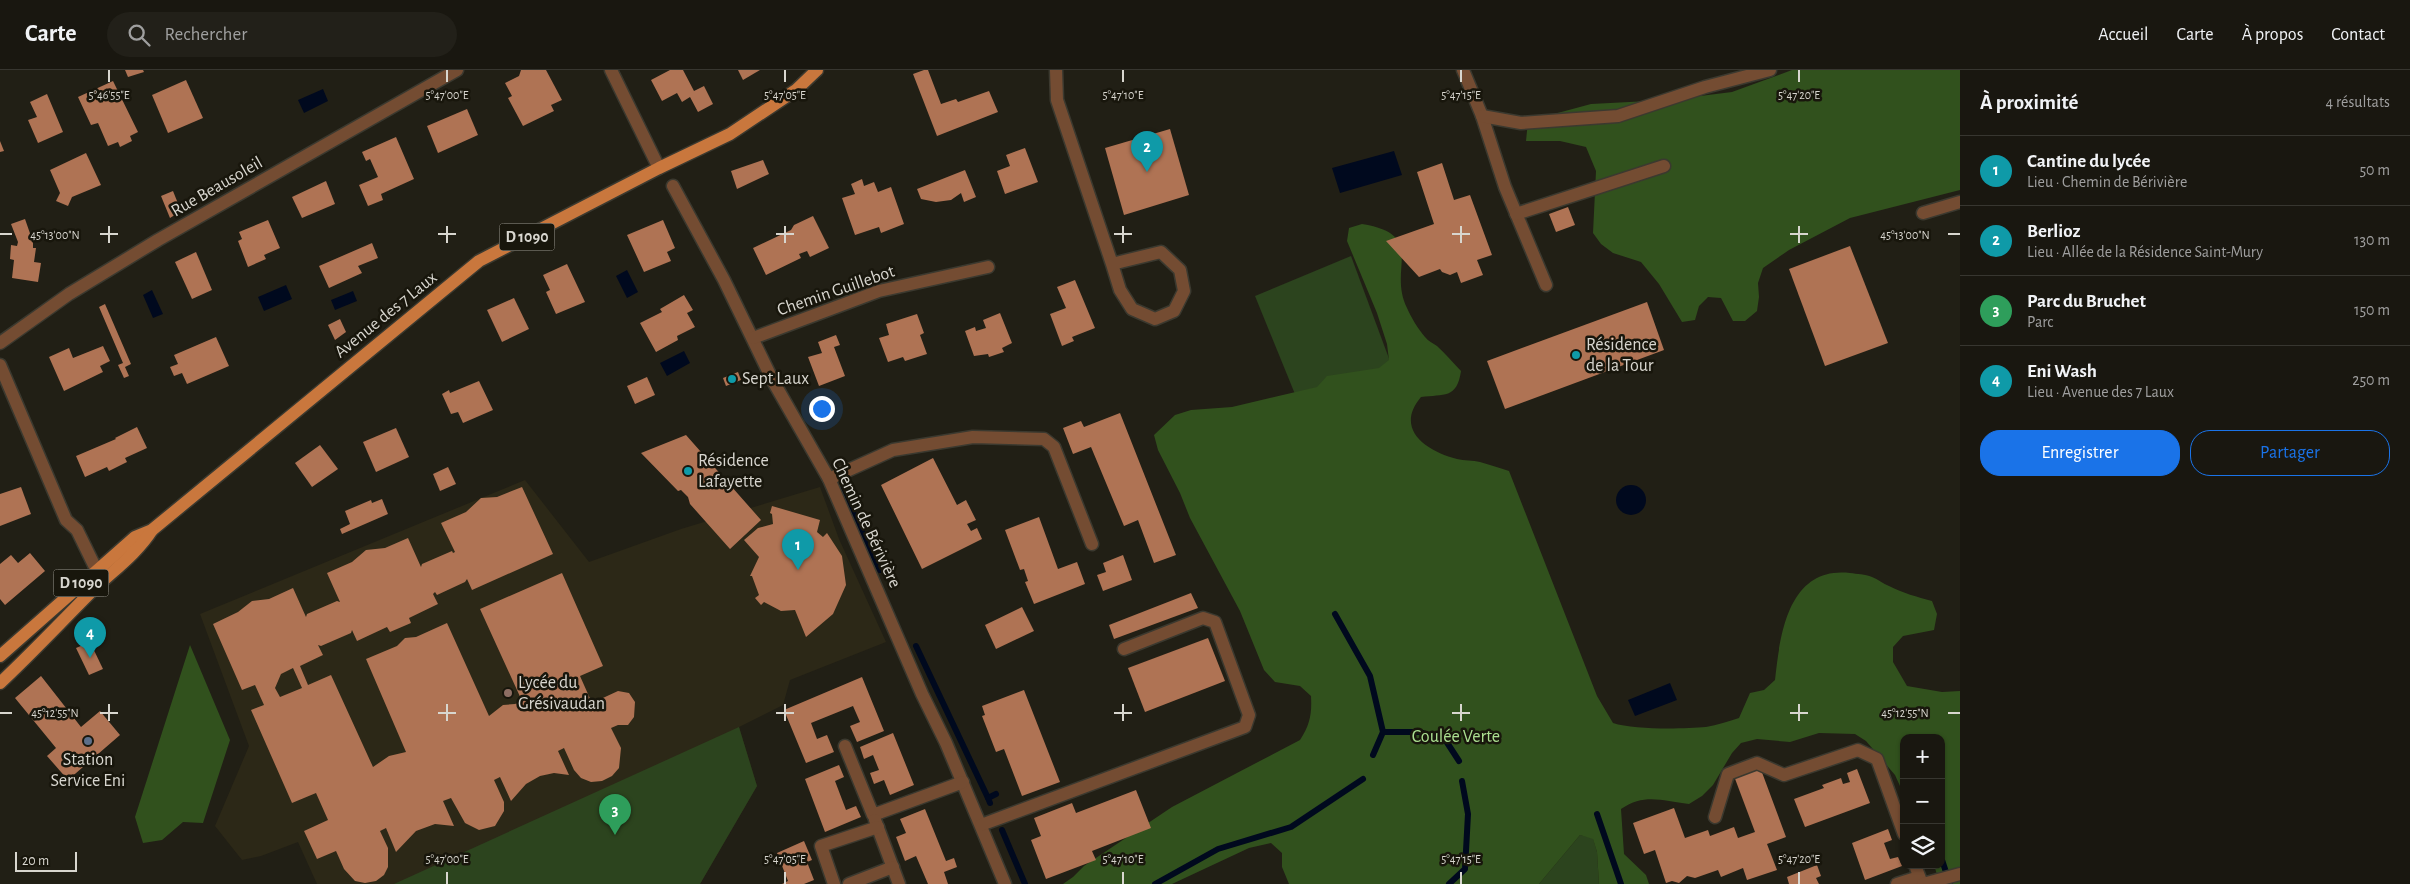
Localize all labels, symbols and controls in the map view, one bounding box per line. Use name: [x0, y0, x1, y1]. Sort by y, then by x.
search box: [107, 12, 457, 57]
icon: search: [125, 21, 153, 49]
text: Carte: [25, 22, 77, 46]
text: Rechercher: [165, 25, 247, 44]
text: Accueil: [2098, 26, 2149, 44]
text: Carte: [2177, 26, 2214, 44]
text: À propos: [2242, 26, 2303, 44]
text: Contact: [2331, 26, 2385, 44]
text: 5°46'55"E: [88, 89, 130, 101]
text: 5°47'00"E: [425, 89, 469, 101]
text: 5°47'05"E: [764, 89, 806, 101]
text: 5°47'10"E: [1103, 89, 1144, 101]
text: 5°47'15"E: [1441, 89, 1481, 101]
text: 5°47'20"E: [1778, 89, 1820, 101]
text: À proximité: [1980, 92, 2078, 113]
text: 4 résultats: [2326, 94, 2390, 110]
pin: 2: [1131, 131, 1163, 172]
text: Cantine du lycée: [2027, 152, 2150, 171]
street label: Rue Beausoleil: [168, 154, 266, 220]
text: 1: [1993, 162, 1999, 178]
text: 50 m: [2359, 162, 2390, 178]
text: Lieu · Chemin de Bérivière: [2027, 174, 2187, 190]
text: Berlioz: [2027, 222, 2081, 241]
road number: D 1090: [500, 224, 554, 250]
text: 45°13'00"N: [30, 229, 80, 241]
text: 45°13'00"N: [1880, 229, 1930, 241]
text: 2: [1992, 232, 2000, 248]
text: 130 m: [2354, 232, 2390, 248]
text: Lieu · Allée de la Résidence Saint-Mury: [2027, 244, 2263, 260]
street label: Chemin Guillebot: [775, 262, 897, 320]
street label: Avenue des 7 Laux: [331, 268, 441, 362]
text: Parc du Bruchet: [2027, 292, 2146, 311]
text: 3: [1993, 302, 1999, 318]
text: 150 m: [2354, 302, 2390, 318]
text: Parc: [2027, 314, 2053, 330]
place label: Résidence de la Tour: [1586, 336, 1657, 375]
marker: Résidence de la Tour: [1570, 349, 1582, 361]
text: Eni Wash: [2027, 362, 2097, 381]
place label: Sept Laux: [742, 370, 809, 388]
text: 4: [1992, 372, 2000, 388]
text: 250 m: [2352, 372, 2390, 388]
marker: Sept Laux: [726, 373, 738, 385]
text: Lieu · Avenue des 7 Laux: [2027, 384, 2174, 400]
your location: [809, 396, 835, 422]
button: Enregistrer: [1980, 430, 2180, 476]
button: Partager: [2190, 430, 2390, 476]
place label: Résidence Lafayette: [698, 452, 769, 491]
street label: Chemin de Bérivière: [828, 455, 904, 591]
marker: Résidence Lafayette: [682, 465, 694, 477]
pin: 1: [782, 529, 814, 570]
road number: D 1090: [54, 569, 108, 596]
pin: 4: [74, 617, 106, 658]
place label: Lycée du Grésivaudan: [518, 674, 605, 713]
marker: Lycée du Grésivaudan: [502, 687, 514, 699]
text: 45°12'55"N: [31, 707, 79, 719]
text: 45°12'55"N: [1881, 707, 1929, 719]
park label: Coulée Verte: [1412, 728, 1500, 746]
map controls: [1900, 734, 1945, 869]
button: +: [1900, 734, 1945, 779]
marker: Station Service Eni: [82, 735, 94, 747]
place label: Station Service Eni: [51, 751, 125, 790]
button: −: [1900, 779, 1945, 824]
pin: 3: [599, 794, 631, 835]
button: layers: [1900, 824, 1945, 869]
scale bar: [15, 849, 78, 872]
text: 5°47'00"E: [425, 853, 469, 865]
text: 5°47'05"E: [764, 853, 806, 865]
text: 5°47'10"E: [1103, 853, 1144, 865]
text: 5°47'15"E: [1441, 853, 1481, 865]
text: 5°47'20"E: [1778, 853, 1820, 865]
text: 20 m: [22, 854, 49, 868]

